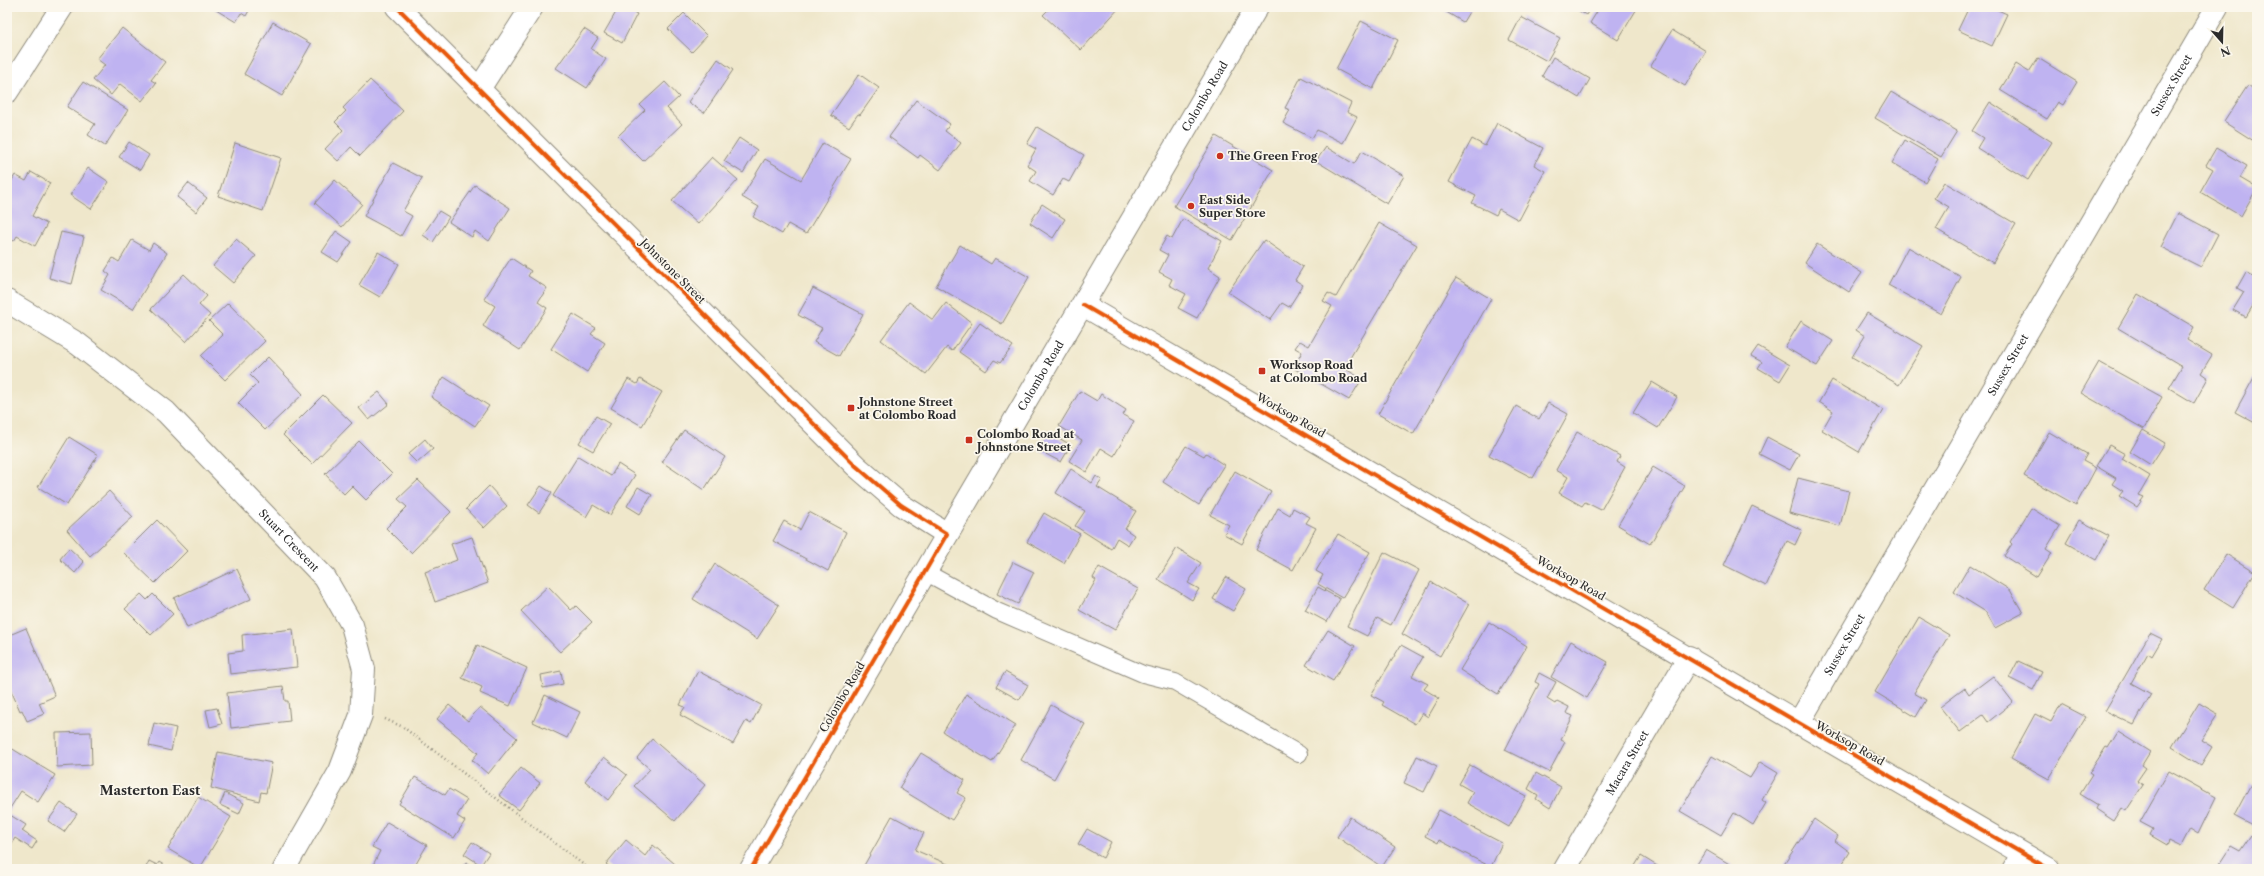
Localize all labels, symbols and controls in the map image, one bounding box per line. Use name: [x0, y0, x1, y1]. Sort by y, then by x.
north arrow: [2202, 22, 2242, 62]
text: N: [2218, 43, 2232, 60]
street label: Sussex Street: [2148, 52, 2195, 118]
street label: Colombo Road: [1179, 58, 1231, 134]
place label: The Green Frog: [1228, 149, 1318, 163]
marker: The Green Frog: [1215, 151, 1225, 161]
place label: East Side Super Store: [1199, 193, 1266, 220]
marker: East Side Super Store: [1186, 201, 1196, 211]
street label: Johnstone Street: [636, 234, 709, 307]
street label: Sussex Street: [1984, 331, 2031, 398]
street label: Colombo Road: [1015, 338, 1067, 413]
place label: Worksop Road at Colombo Road: [1269, 358, 1368, 385]
marker: Worksop Road at Colombo Road: [1257, 366, 1267, 376]
street label: Worksop Road: [1253, 389, 1328, 441]
place label: Johnstone Street at Colombo Road: [857, 395, 957, 422]
marker: Johnstone Street at Colombo Road: [846, 403, 856, 413]
place label: Colombo Road at Johnstone Street: [975, 427, 1075, 454]
marker: Colombo Road at Johnstone Street: [964, 435, 974, 445]
street label: Stuart Crescent: [256, 506, 322, 575]
street label: Worksop Road: [1533, 552, 1608, 604]
street label: Sussex Street: [1821, 611, 1868, 678]
street label: Colombo Road: [816, 659, 868, 735]
street label: Worksop Road: [1812, 717, 1887, 769]
street label: Macara Street: [1603, 728, 1652, 798]
district label: Masterton East: [100, 782, 201, 798]

